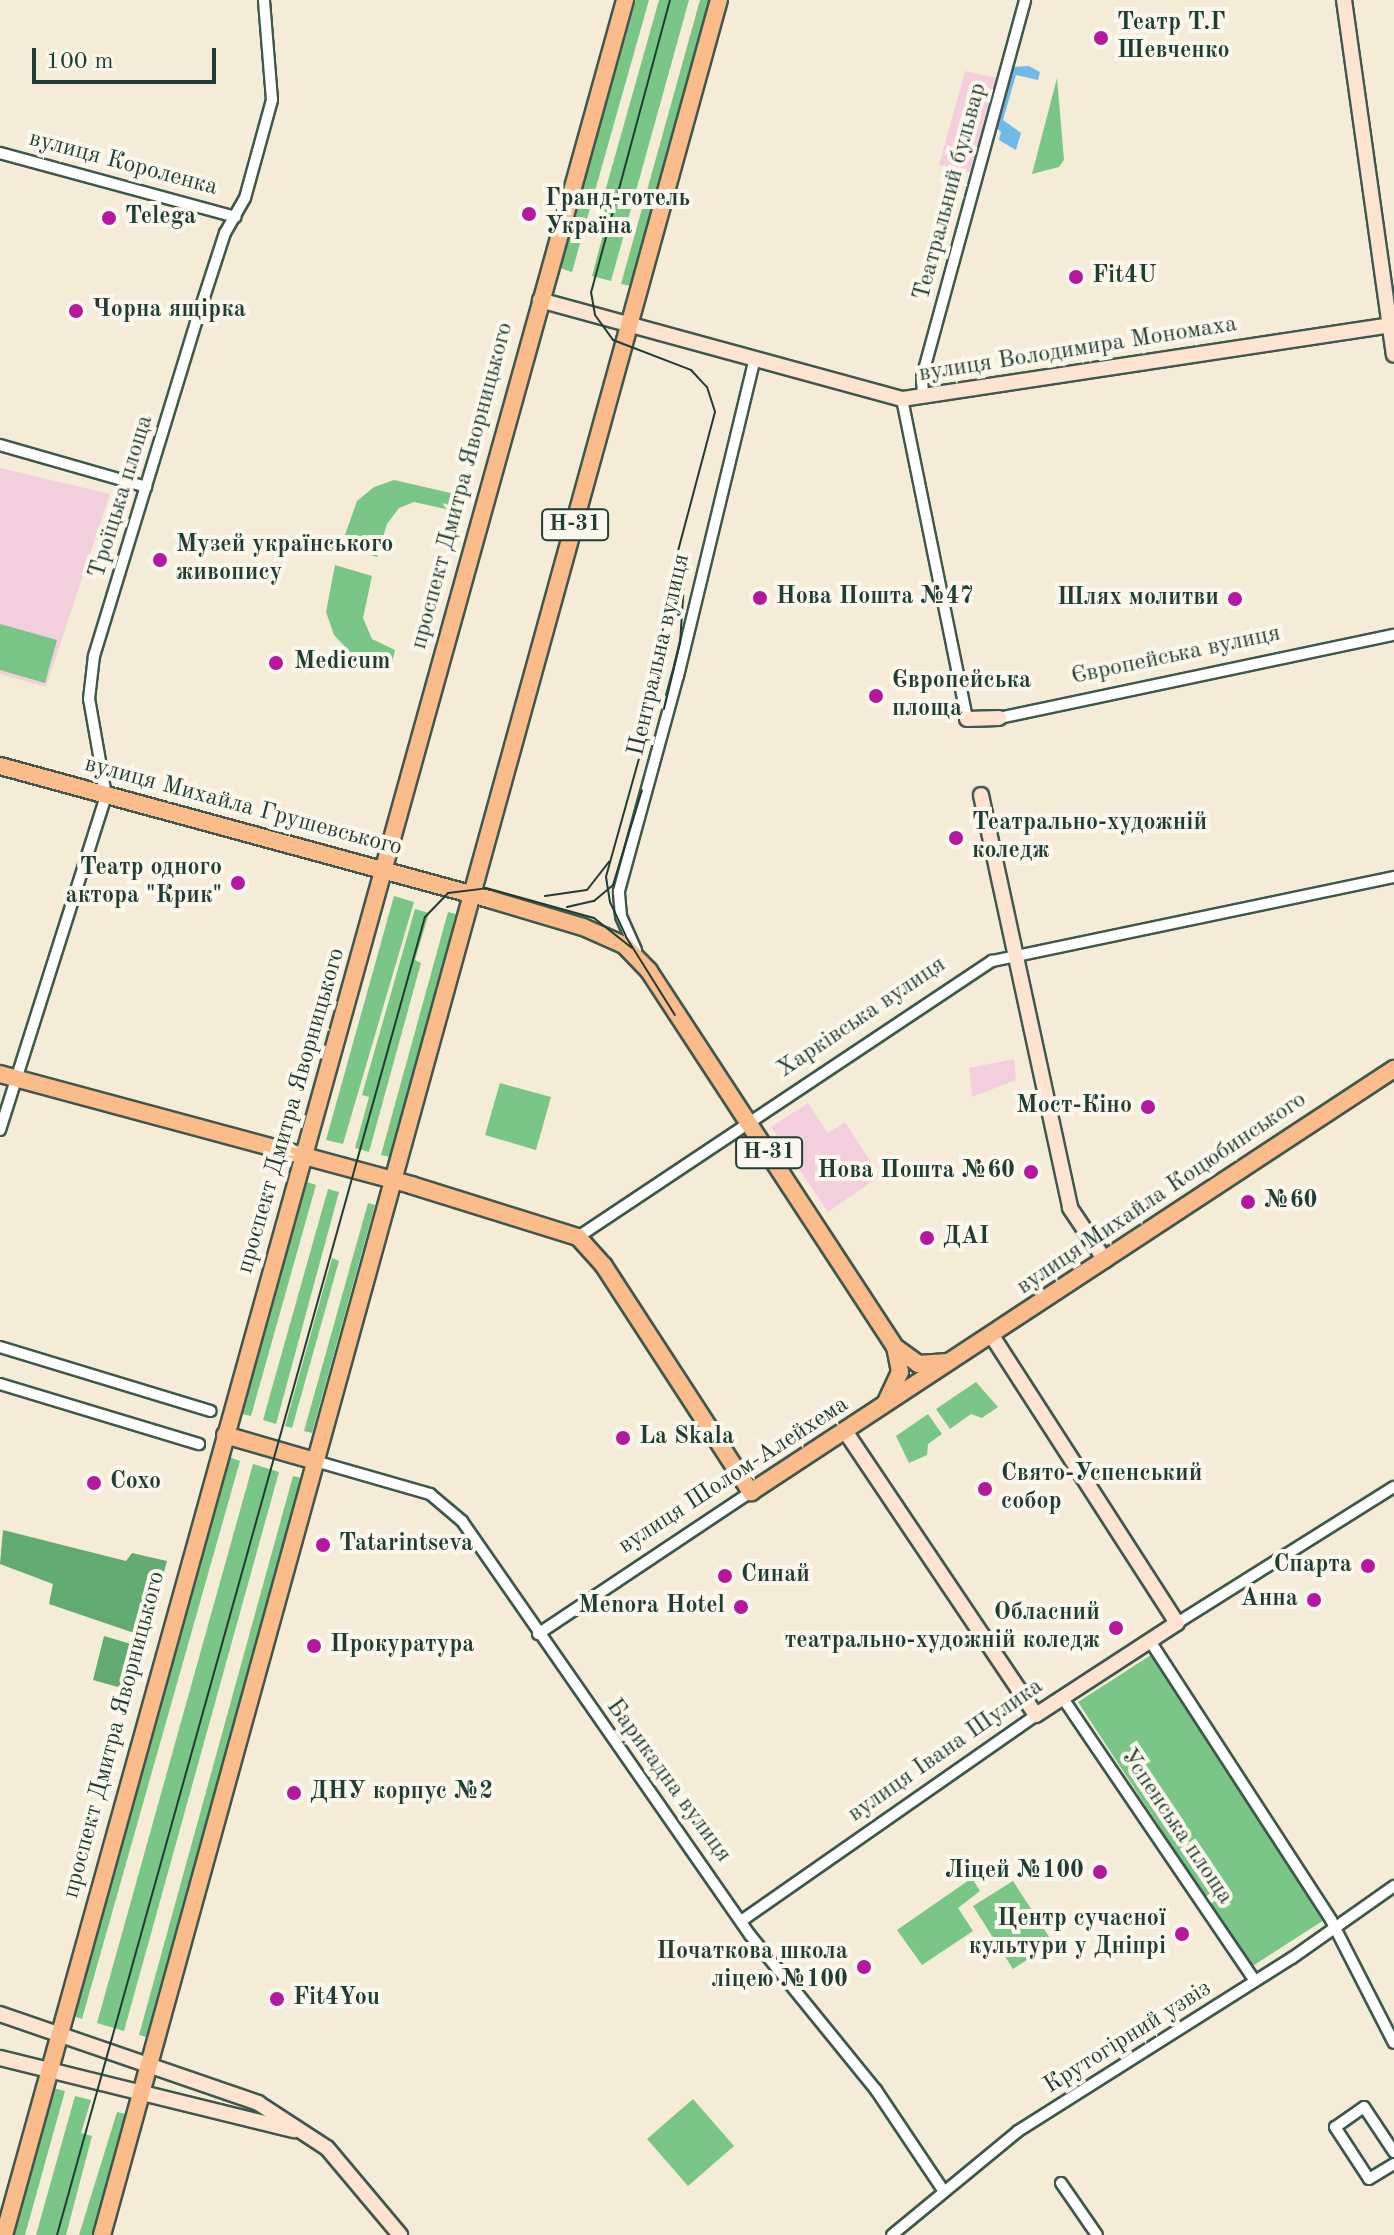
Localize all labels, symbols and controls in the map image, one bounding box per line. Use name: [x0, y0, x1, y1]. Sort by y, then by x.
place label: Театр Т.Г Шевченко: [1117, 10, 1230, 66]
marker: Театр Т.Г Шевченко: [1092, 29, 1110, 47]
scale bar: [36, 32, 220, 82]
text: 100 m: [46, 50, 114, 74]
street label: Театральний бульвар: [908, 80, 994, 304]
street label: вулиця Короленка: [26, 125, 220, 203]
place label: Гранд-готель Україна: [545, 186, 690, 242]
place label: Telega: [125, 204, 196, 232]
marker: Гранд-готель Україна: [520, 205, 538, 223]
marker: Telega: [100, 209, 118, 227]
place label: Fit4U: [1092, 263, 1157, 291]
marker: Fit4U: [1067, 268, 1085, 286]
place label: Чорна ящірка: [92, 297, 246, 325]
marker: Чорна ящірка: [67, 302, 85, 320]
street label: вулиця Володимира Мономаха: [917, 311, 1239, 389]
street label: проспект Дмитра Яворницького: [405, 319, 521, 653]
street label: Троїцька площа: [83, 412, 161, 582]
road number: Н-31: [541, 507, 609, 543]
place label: Музей українського живопису: [176, 532, 393, 588]
marker: Музей українського живопису: [151, 551, 169, 569]
street label: Центральна вулиця: [623, 551, 697, 759]
place label: Нова Пошта №47: [776, 584, 974, 612]
place label: Шлях молитви: [1057, 585, 1219, 613]
marker: Нова Пошта №47: [751, 589, 769, 607]
marker: Шлях молитви: [1226, 590, 1244, 608]
street label: Європейська вулиця: [1069, 620, 1283, 692]
place label: Medicum: [294, 649, 390, 677]
marker: Medicum: [265, 652, 287, 674]
place label: Європейська площа: [892, 668, 1031, 724]
marker: Європейська площа: [867, 687, 885, 705]
street label: вулиця Михайла Грушевського: [81, 751, 405, 863]
place label: Театрально-художній коледж: [972, 810, 1207, 866]
marker: Театрально-художній коледж: [947, 829, 965, 847]
place label: Театр одного актора "Крик": [66, 855, 222, 911]
marker: Театр одного актора "Крик": [229, 874, 247, 892]
street label: проспект Дмитра Яворницького: [232, 945, 352, 1277]
street label: Харківська вулиця: [772, 951, 952, 1085]
street label: вулиця Михайла Коцюбинського: [1012, 1086, 1312, 1302]
place label: Мост-Кіно: [1016, 1093, 1132, 1121]
marker: Мост-Кіно: [1139, 1098, 1157, 1116]
road number: Н-31: [735, 1135, 803, 1171]
place label: Нова Пошта №60: [817, 1158, 1015, 1186]
marker: Нова Пошта №60: [1022, 1163, 1040, 1181]
place label: №60: [1264, 1188, 1317, 1216]
marker: №60: [1239, 1193, 1257, 1211]
place label: ДАІ: [943, 1224, 989, 1252]
marker: ДАІ: [918, 1229, 936, 1247]
street label: вулиця Шолом-Алейхема: [614, 1391, 854, 1561]
place label: La Skala: [639, 1424, 734, 1452]
marker: La Skala: [614, 1429, 632, 1447]
place label: Свято-Успенський собор: [1001, 1461, 1202, 1517]
place label: Сохо: [110, 1469, 161, 1497]
marker: Сохо: [85, 1474, 103, 1492]
marker: Свято-Успенський собор: [976, 1480, 994, 1498]
place label: Tatarintseva: [339, 1531, 473, 1559]
marker: Tatarintseva: [314, 1536, 332, 1554]
place label: Спарта: [1274, 1552, 1352, 1580]
marker: Спарта: [1359, 1557, 1377, 1575]
place label: Синай: [741, 1562, 810, 1590]
marker: Синай: [716, 1567, 734, 1585]
street label: проспект Дмитра Яворницького: [57, 1568, 173, 1902]
place label: Анна: [1241, 1586, 1298, 1614]
marker: Анна: [1305, 1591, 1323, 1609]
place label: Menora Hotel: [578, 1593, 725, 1621]
marker: Menora Hotel: [732, 1598, 750, 1616]
place label: Обласний театрально-художній коледж: [785, 1600, 1100, 1656]
marker: Обласний театрально-художній коледж: [1107, 1619, 1125, 1637]
place label: Прокуратура: [330, 1632, 475, 1660]
marker: Прокуратура: [305, 1637, 323, 1655]
street label: вулиця Івана Шулика: [843, 1673, 1049, 1829]
street label: Барикадна вулиця: [599, 1694, 737, 1868]
street label: Успенська площа: [1113, 1744, 1239, 1910]
place label: ДНУ корпус №2: [310, 1779, 493, 1807]
marker: ДНУ корпус №2: [285, 1784, 303, 1802]
place label: Ліцей №100: [945, 1858, 1084, 1886]
marker: Ліцей №100: [1091, 1863, 1109, 1881]
place label: Центр сучасної культури у Дніпрі: [969, 1906, 1166, 1962]
marker: Центр сучасної культури у Дніпрі: [1173, 1925, 1191, 1943]
place label: Початкова школа ліцею №100: [656, 1939, 848, 1995]
marker: Початкова школа ліцею №100: [855, 1958, 873, 1976]
street label: Крутогірний узвіз: [1039, 1975, 1217, 2101]
place label: Fit4You: [293, 1985, 380, 2013]
marker: Fit4You: [268, 1990, 286, 2008]

